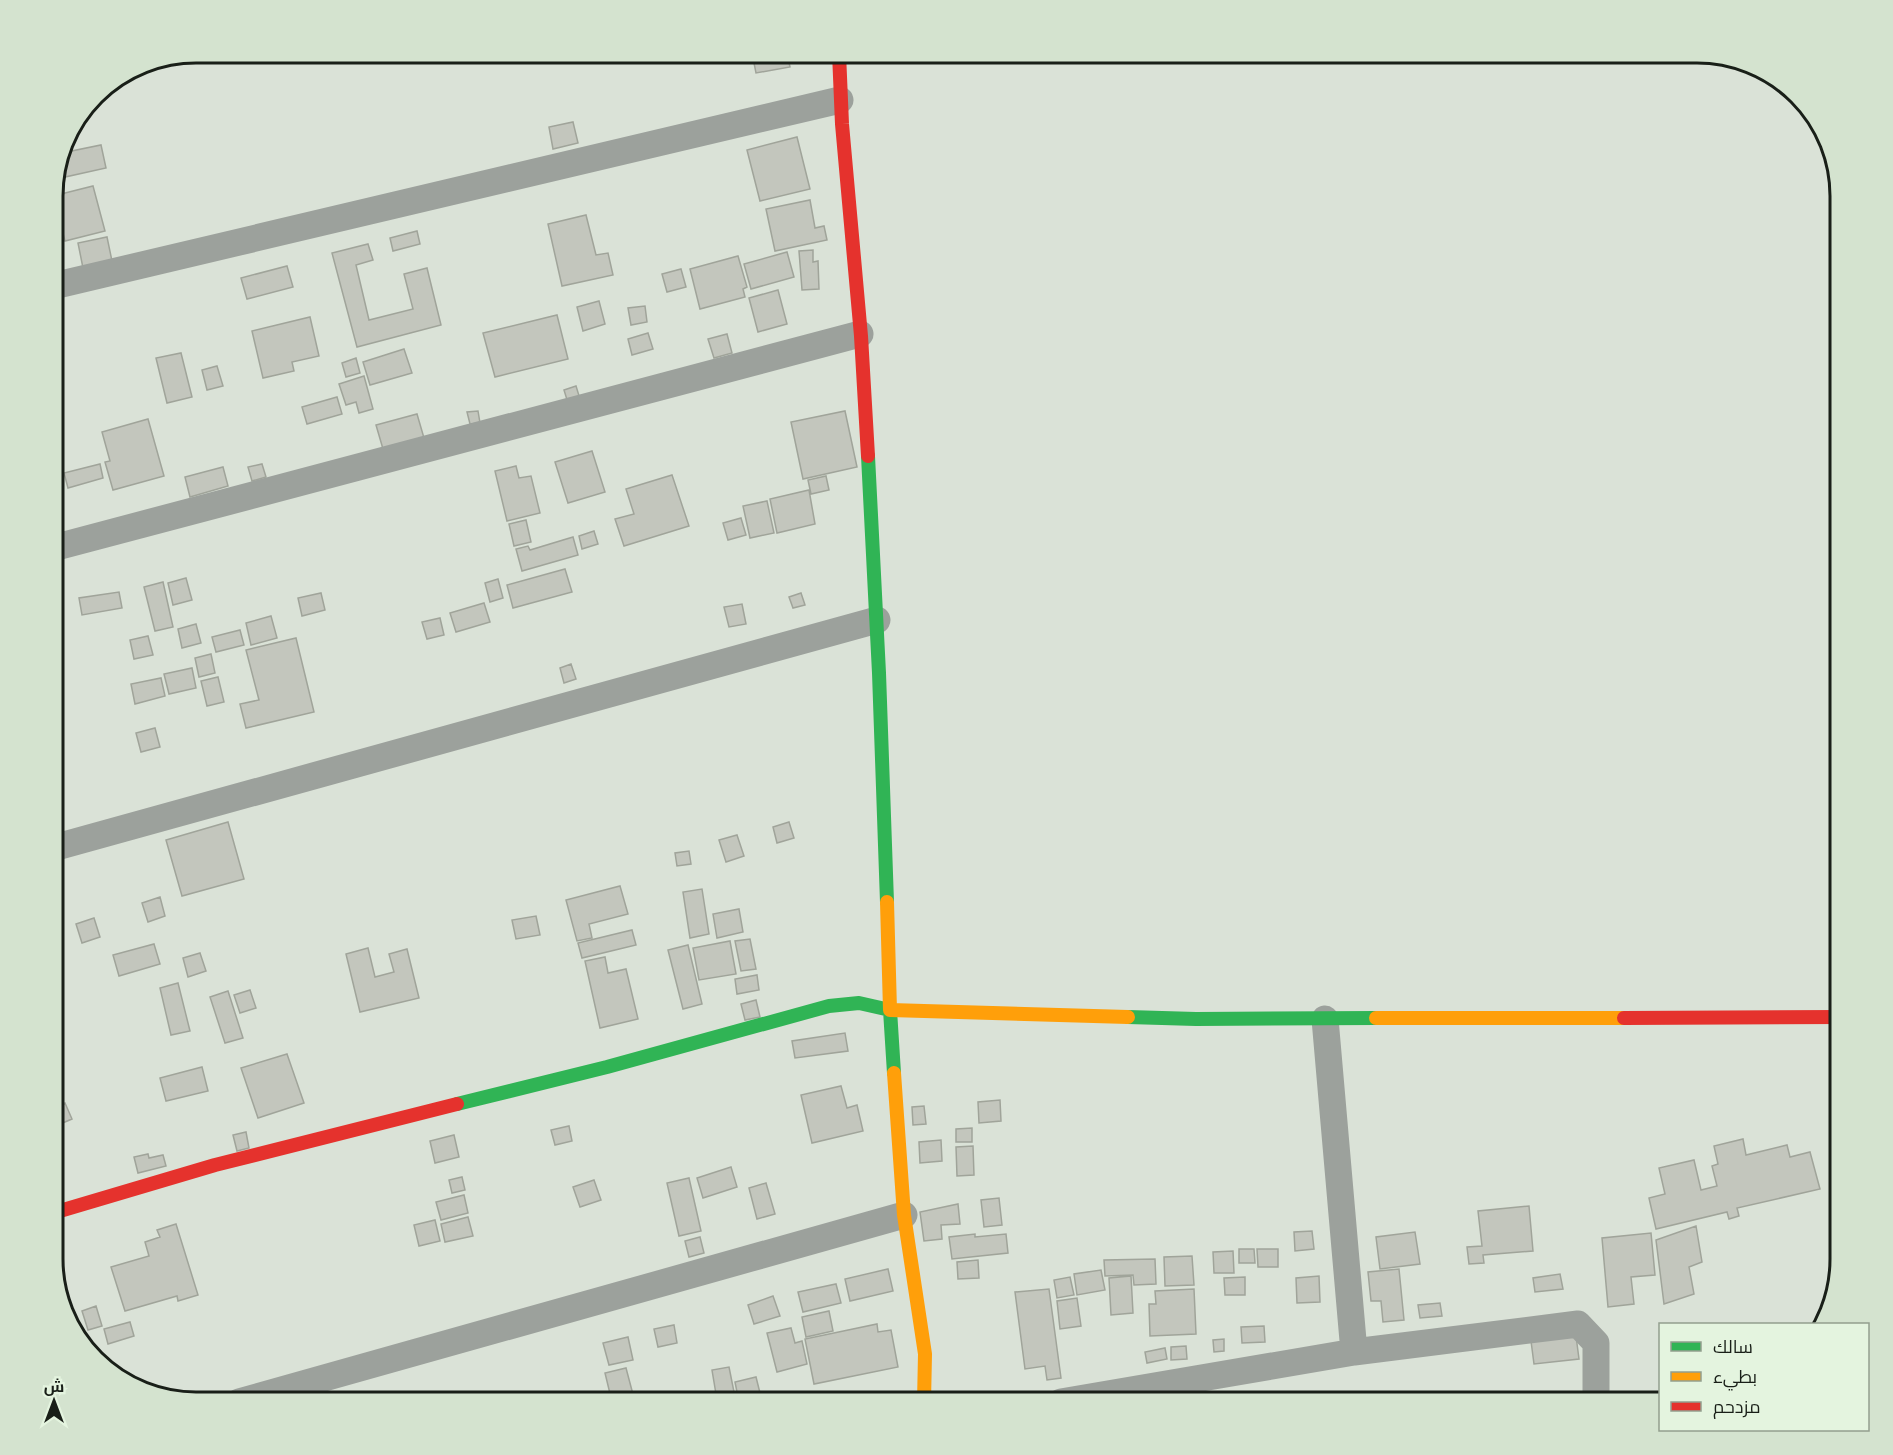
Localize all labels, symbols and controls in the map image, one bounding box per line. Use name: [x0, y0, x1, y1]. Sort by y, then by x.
legend: [1659, 1323, 1869, 1431]
text: سالك: [1713, 1335, 1753, 1357]
text: بطيء: [1713, 1365, 1757, 1391]
north arrow: [24, 1371, 84, 1431]
text: ش: [44, 1376, 64, 1396]
text: مزدحم: [1713, 1395, 1761, 1419]

